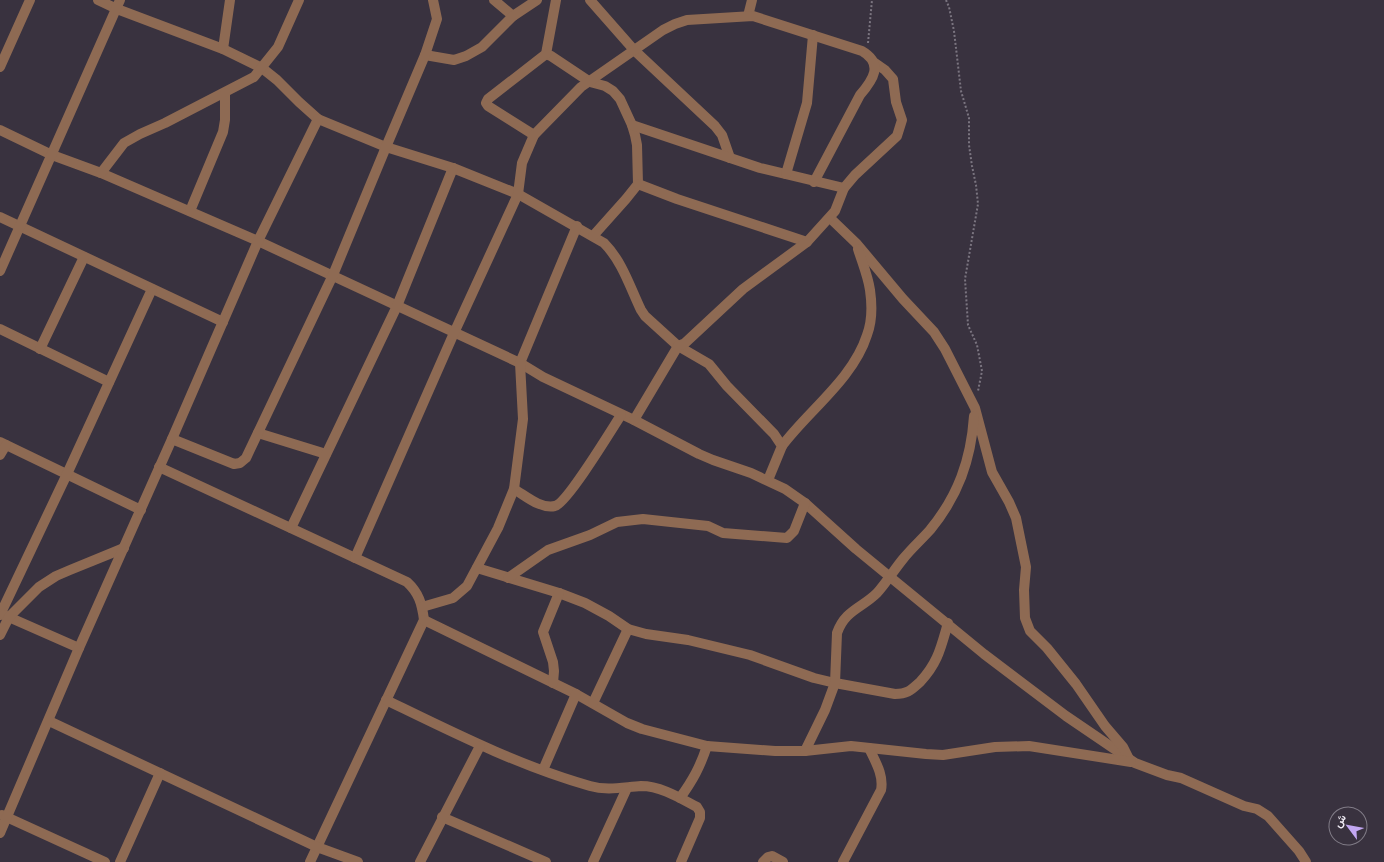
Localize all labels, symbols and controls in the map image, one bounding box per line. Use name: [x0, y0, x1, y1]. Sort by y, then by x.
north arrow: [1328, 806, 1368, 846]
text: ش: [1331, 812, 1349, 830]

